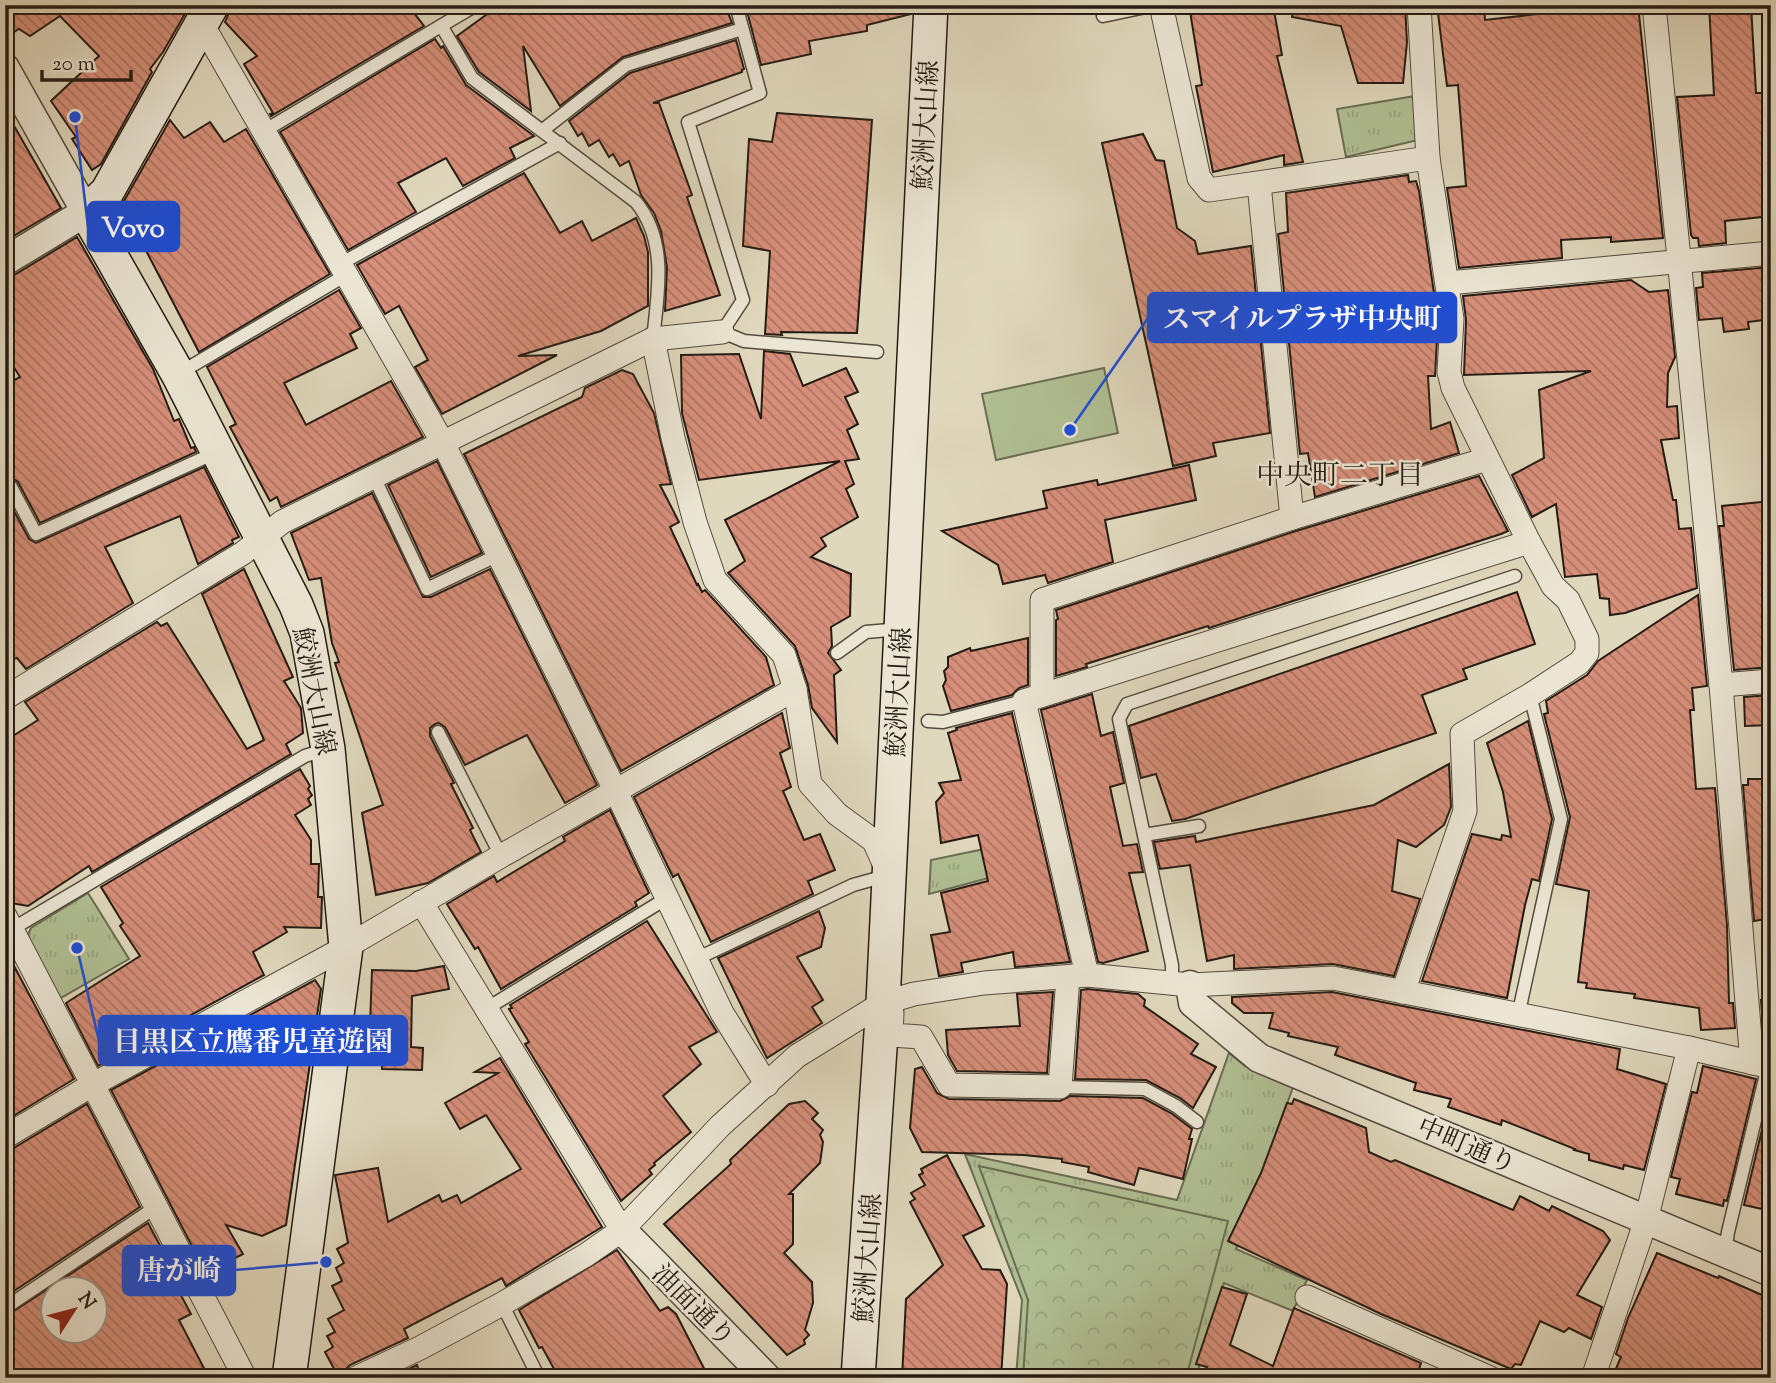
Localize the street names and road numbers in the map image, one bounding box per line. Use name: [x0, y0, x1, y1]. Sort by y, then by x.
street label: 鮫洲大山線: [906, 59, 949, 191]
street label: 鮫洲大山線: [282, 624, 343, 759]
street label: 鮫洲大山線: [879, 626, 922, 758]
street label: 中町通り: [1411, 1110, 1521, 1185]
street label: 鮫洲大山線: [847, 1192, 892, 1324]
street label: 油面通り: [642, 1257, 742, 1357]

